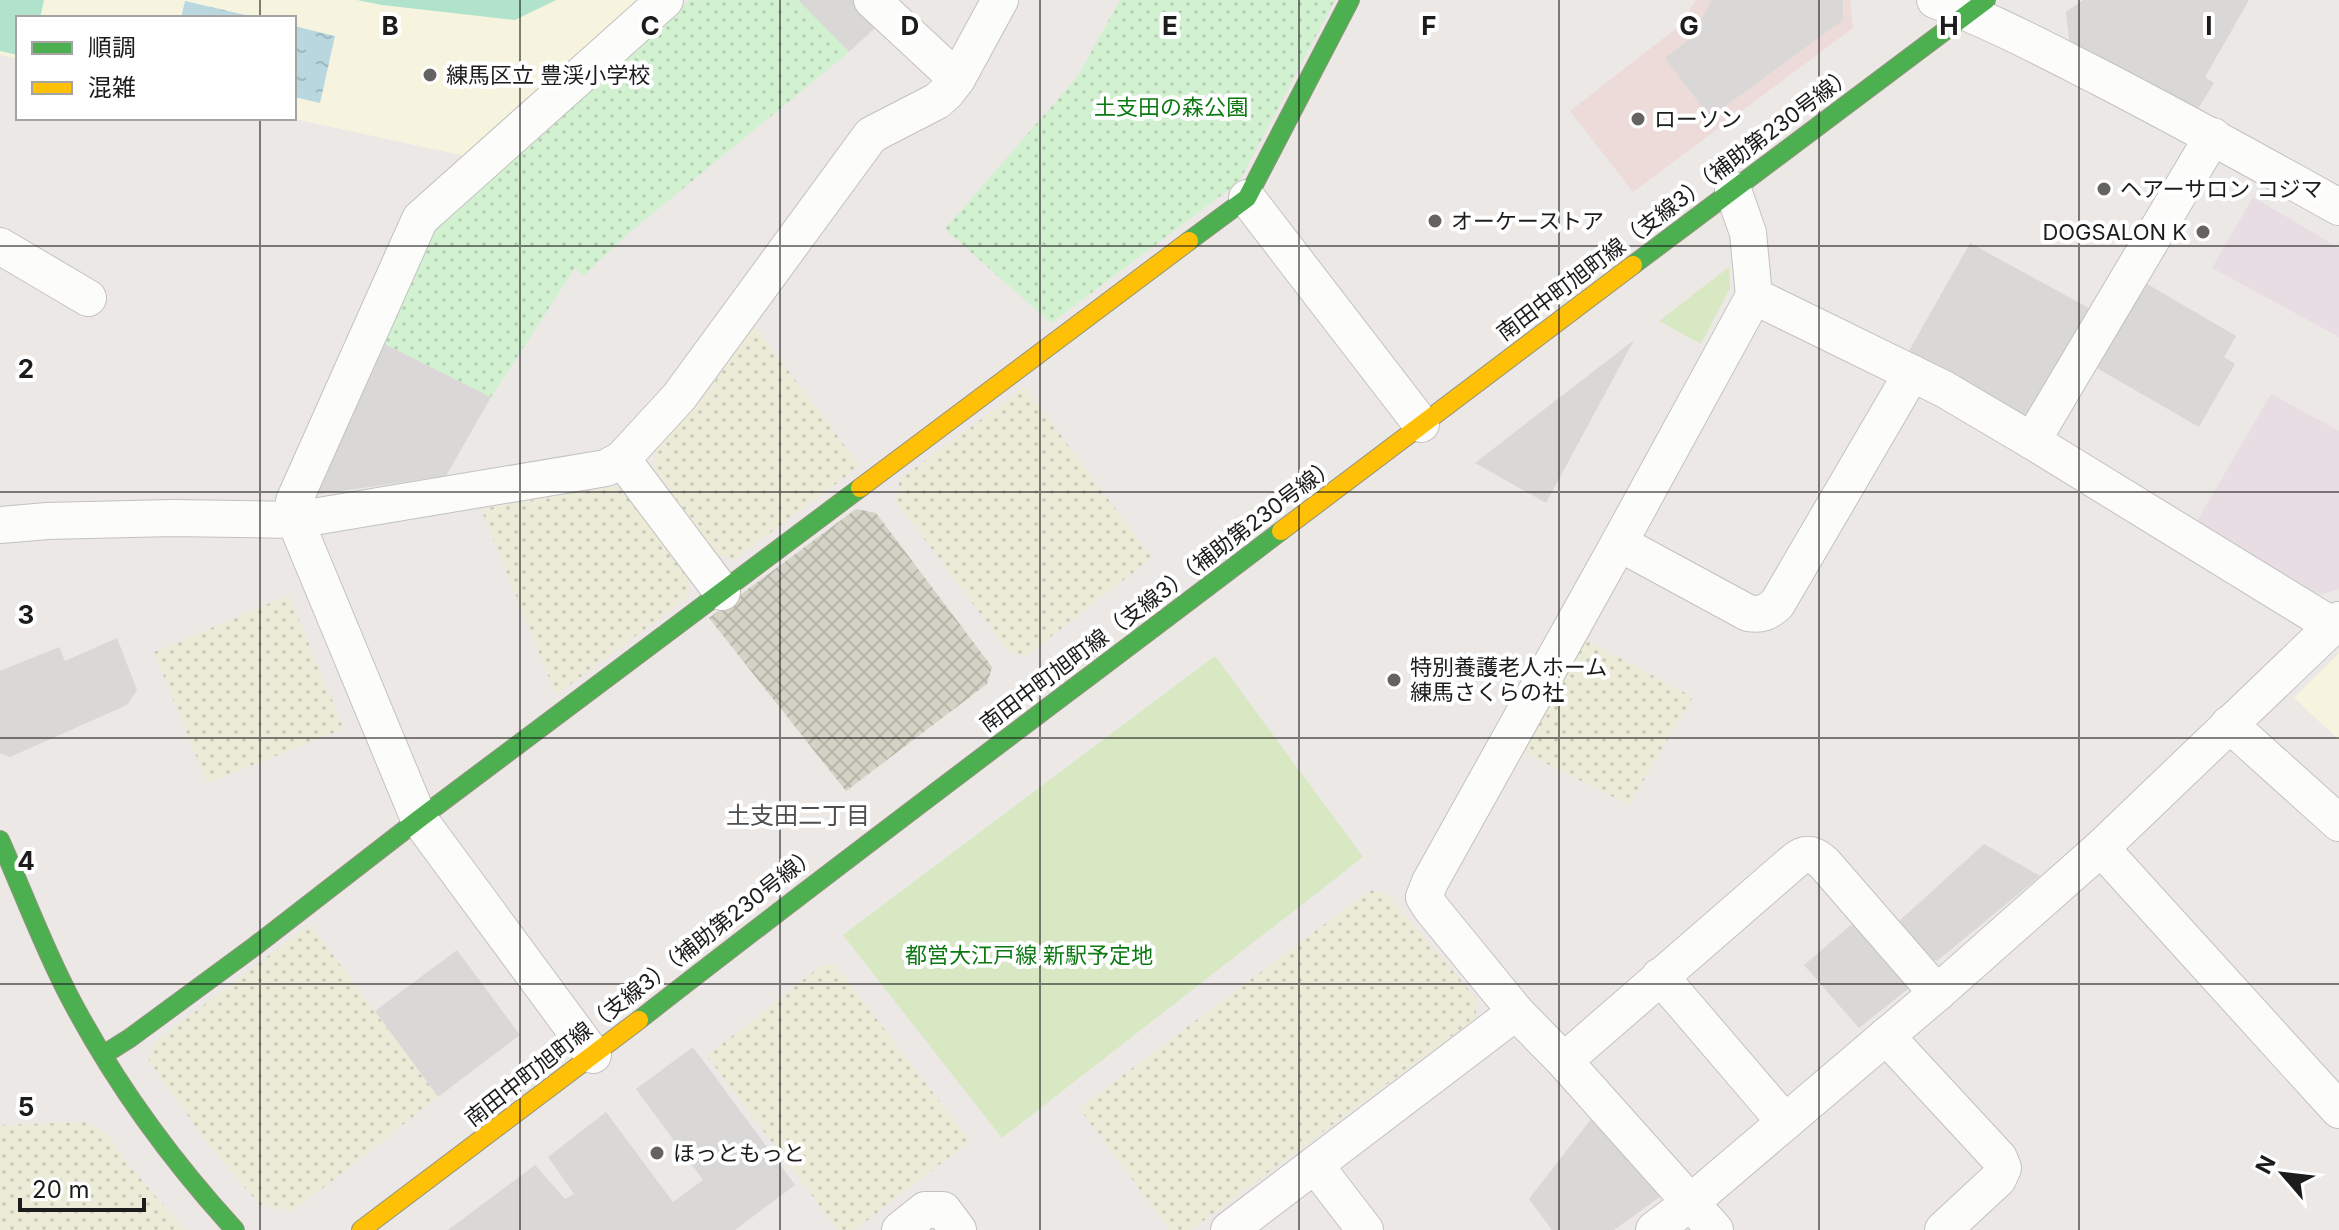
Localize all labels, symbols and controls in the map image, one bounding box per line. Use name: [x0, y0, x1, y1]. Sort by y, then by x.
text: B: [381, 10, 399, 41]
text: C: [640, 10, 660, 41]
text: D: [901, 10, 919, 41]
text: E: [1162, 10, 1178, 41]
text: F: [1421, 10, 1437, 41]
text: G: [1679, 10, 1699, 41]
text: H: [1939, 10, 1959, 41]
text: I: [2205, 10, 2213, 41]
legend: [16, 16, 296, 120]
text: 順調: [88, 33, 136, 62]
street label: 南田中町旭町線（支線3）（補助第230号線）: [1492, 60, 1858, 346]
place label: 練馬区立 豊渓小学校: [446, 62, 650, 88]
marker: 練馬区立 豊渓小学校: [421, 66, 439, 84]
text: 混雑: [88, 73, 136, 102]
park label: 土支田の森公園: [1094, 94, 1248, 120]
place label: ローソン: [1654, 106, 1742, 132]
marker: ローソン: [1629, 110, 1647, 128]
place label: ヘアーサロン コジマ: [2120, 176, 2322, 202]
marker: ヘアーサロン コジマ: [2095, 180, 2113, 198]
place label: オーケーストア: [1451, 208, 1604, 234]
marker: オーケーストア: [1426, 212, 1444, 230]
place label: DOGSALON K: [2042, 219, 2187, 245]
marker: DOGSALON K: [2194, 223, 2212, 241]
text: 2: [18, 353, 34, 384]
street label: 南田中町旭町線（支線3）（補助第230号線）: [975, 451, 1341, 737]
text: 3: [18, 599, 34, 630]
place label: 特別養護老人ホーム 練馬さくらの社: [1410, 654, 1607, 705]
marker: 特別養護老人ホーム 練馬さくらの社: [1385, 671, 1403, 689]
district label: 土支田二丁目: [726, 801, 870, 830]
street label: 南田中町旭町線（支線3）（補助第230号線）: [460, 840, 822, 1132]
text: 4: [17, 845, 35, 876]
park label: 都営大江戸線 新駅予定地: [905, 942, 1153, 968]
text: 5: [18, 1091, 34, 1122]
north arrow: [2243, 1134, 2323, 1214]
place label: ほっともっと: [673, 1140, 805, 1166]
marker: ほっともっと: [648, 1144, 666, 1162]
text: N: [2250, 1151, 2281, 1178]
scale bar: [20, 1162, 144, 1212]
text: 20 m: [32, 1175, 90, 1204]

